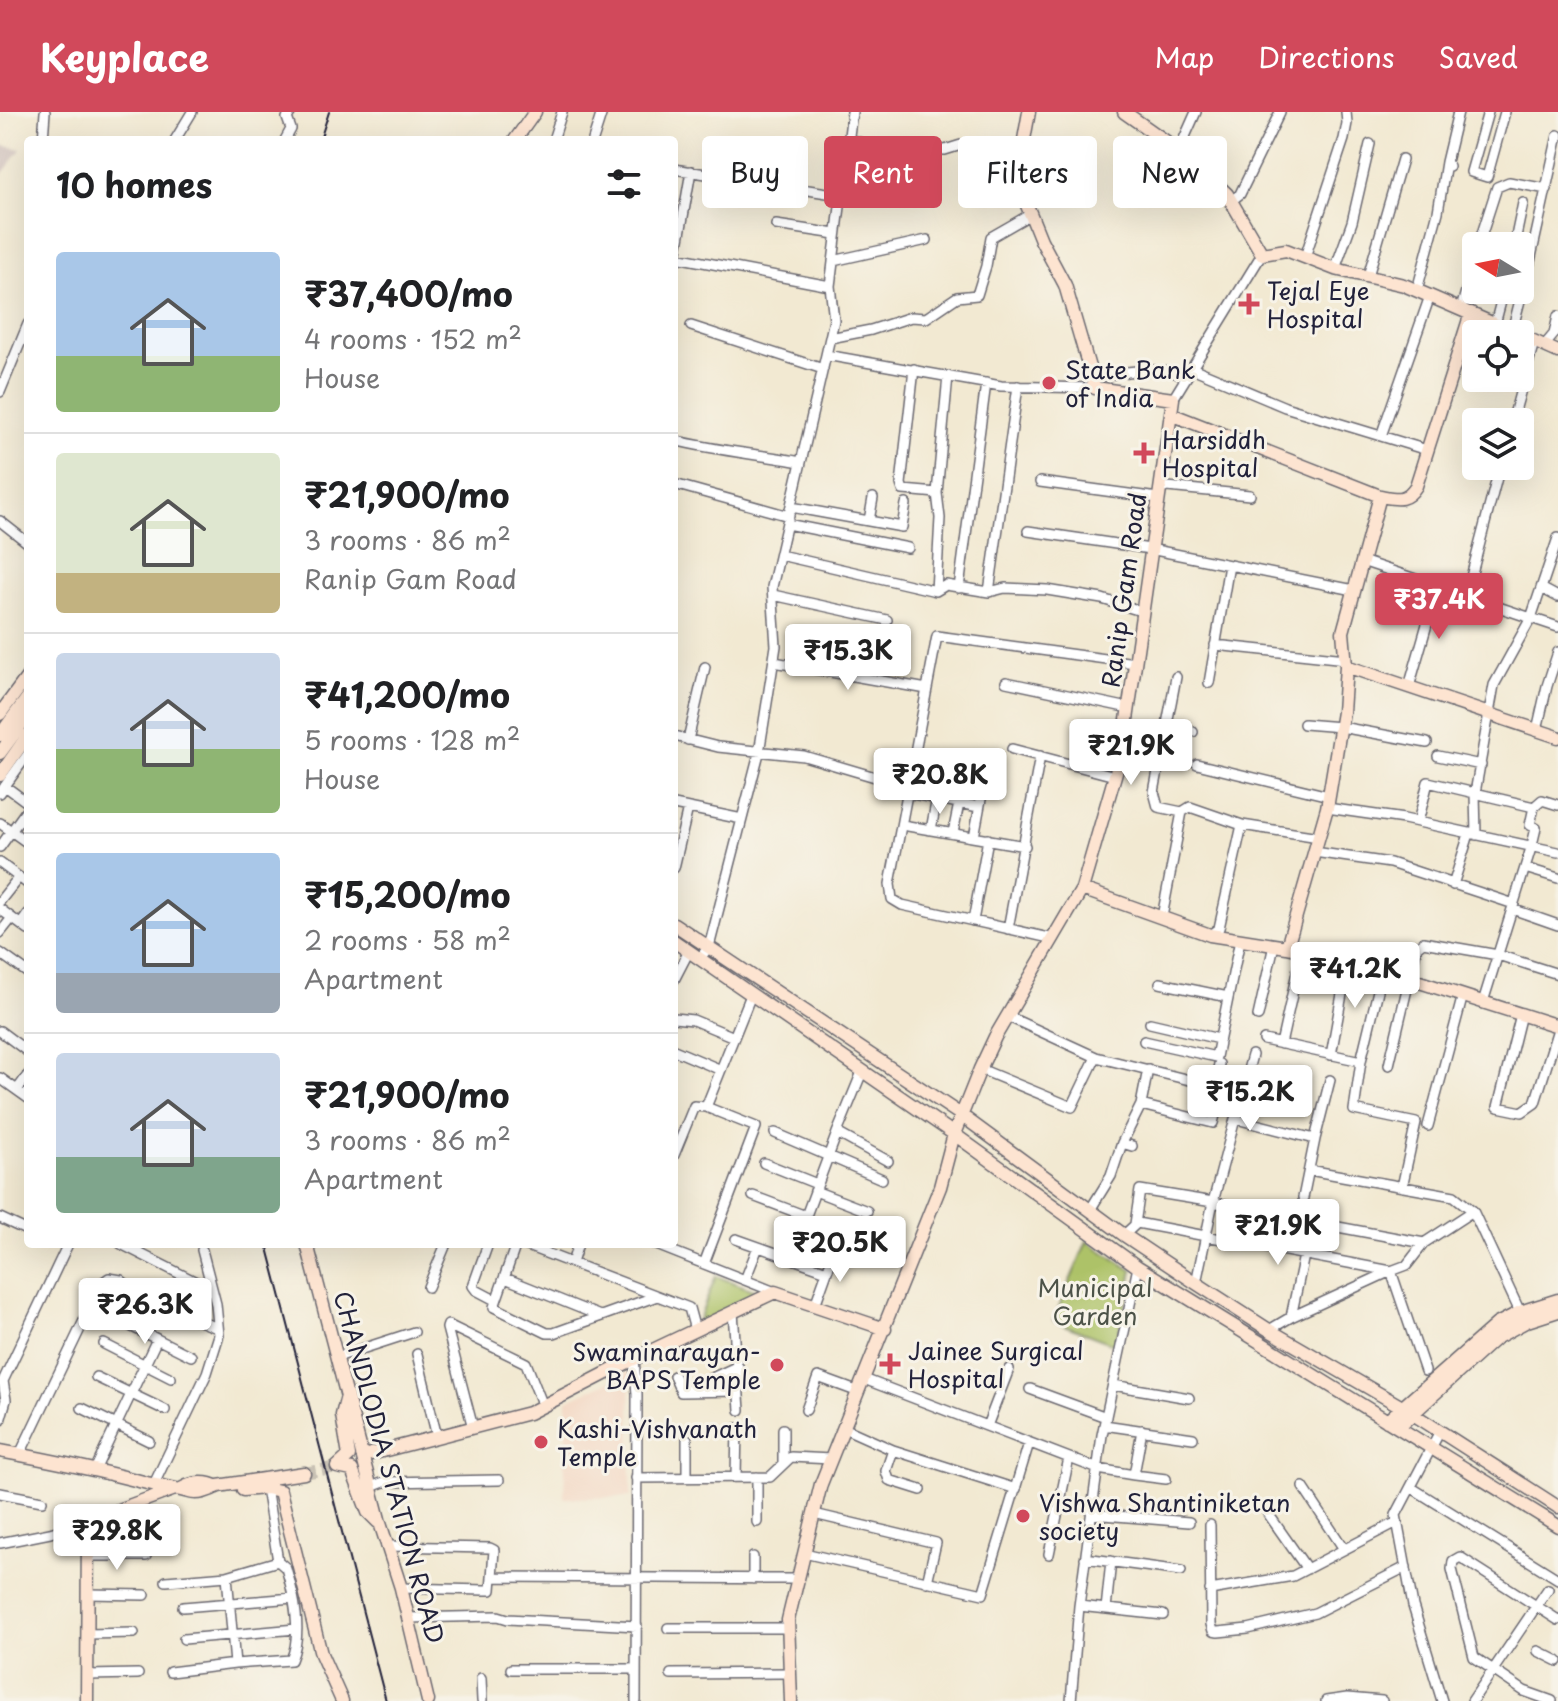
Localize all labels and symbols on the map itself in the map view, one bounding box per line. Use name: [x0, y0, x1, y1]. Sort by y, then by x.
north arrow: [1462, 232, 1534, 304]
place label: Tejal Eye Hospital: [1267, 272, 1369, 336]
marker: Tejal Eye Hospital: [1238, 293, 1260, 315]
place label: State Bank of India: [1065, 351, 1195, 415]
marker: State Bank of India: [1040, 374, 1058, 392]
place label: Harsiddh Hospital: [1162, 421, 1266, 485]
marker: Harsiddh Hospital: [1133, 442, 1155, 464]
street label: Ranip Gam Road: [1091, 490, 1155, 690]
pin: ₹37.4K: [1374, 573, 1504, 641]
pin: ₹15.3K: [783, 624, 913, 692]
pin: ₹21.9K: [1066, 719, 1196, 787]
pin: ₹20.8K: [875, 748, 1005, 816]
pin: ₹41.2K: [1290, 942, 1420, 1010]
pin: ₹15.2K: [1185, 1065, 1315, 1133]
pin: ₹21.9K: [1213, 1199, 1343, 1267]
pin: ₹20.5K: [775, 1216, 905, 1284]
park label: Municipal Garden: [1037, 1269, 1153, 1333]
pin: ₹26.3K: [80, 1278, 210, 1346]
street label: CHANDLODIA STATION ROAD: [326, 1287, 454, 1647]
place label: Jainee Surgical Hospital: [908, 1332, 1084, 1396]
place label: Swaminarayan- BAPS Temple: [572, 1333, 761, 1397]
marker: Jainee Surgical Hospital: [879, 1353, 901, 1375]
marker: Swaminarayan- BAPS Temple: [768, 1356, 786, 1374]
place label: Kashi-Vishvanath Temple: [557, 1410, 757, 1474]
marker: Kashi-Vishvanath Temple: [532, 1433, 550, 1451]
place label: Vishwa Shantiniketan society: [1039, 1484, 1290, 1548]
pin: ₹29.8K: [52, 1504, 182, 1572]
marker: Vishwa Shantiniketan society: [1014, 1507, 1032, 1525]

